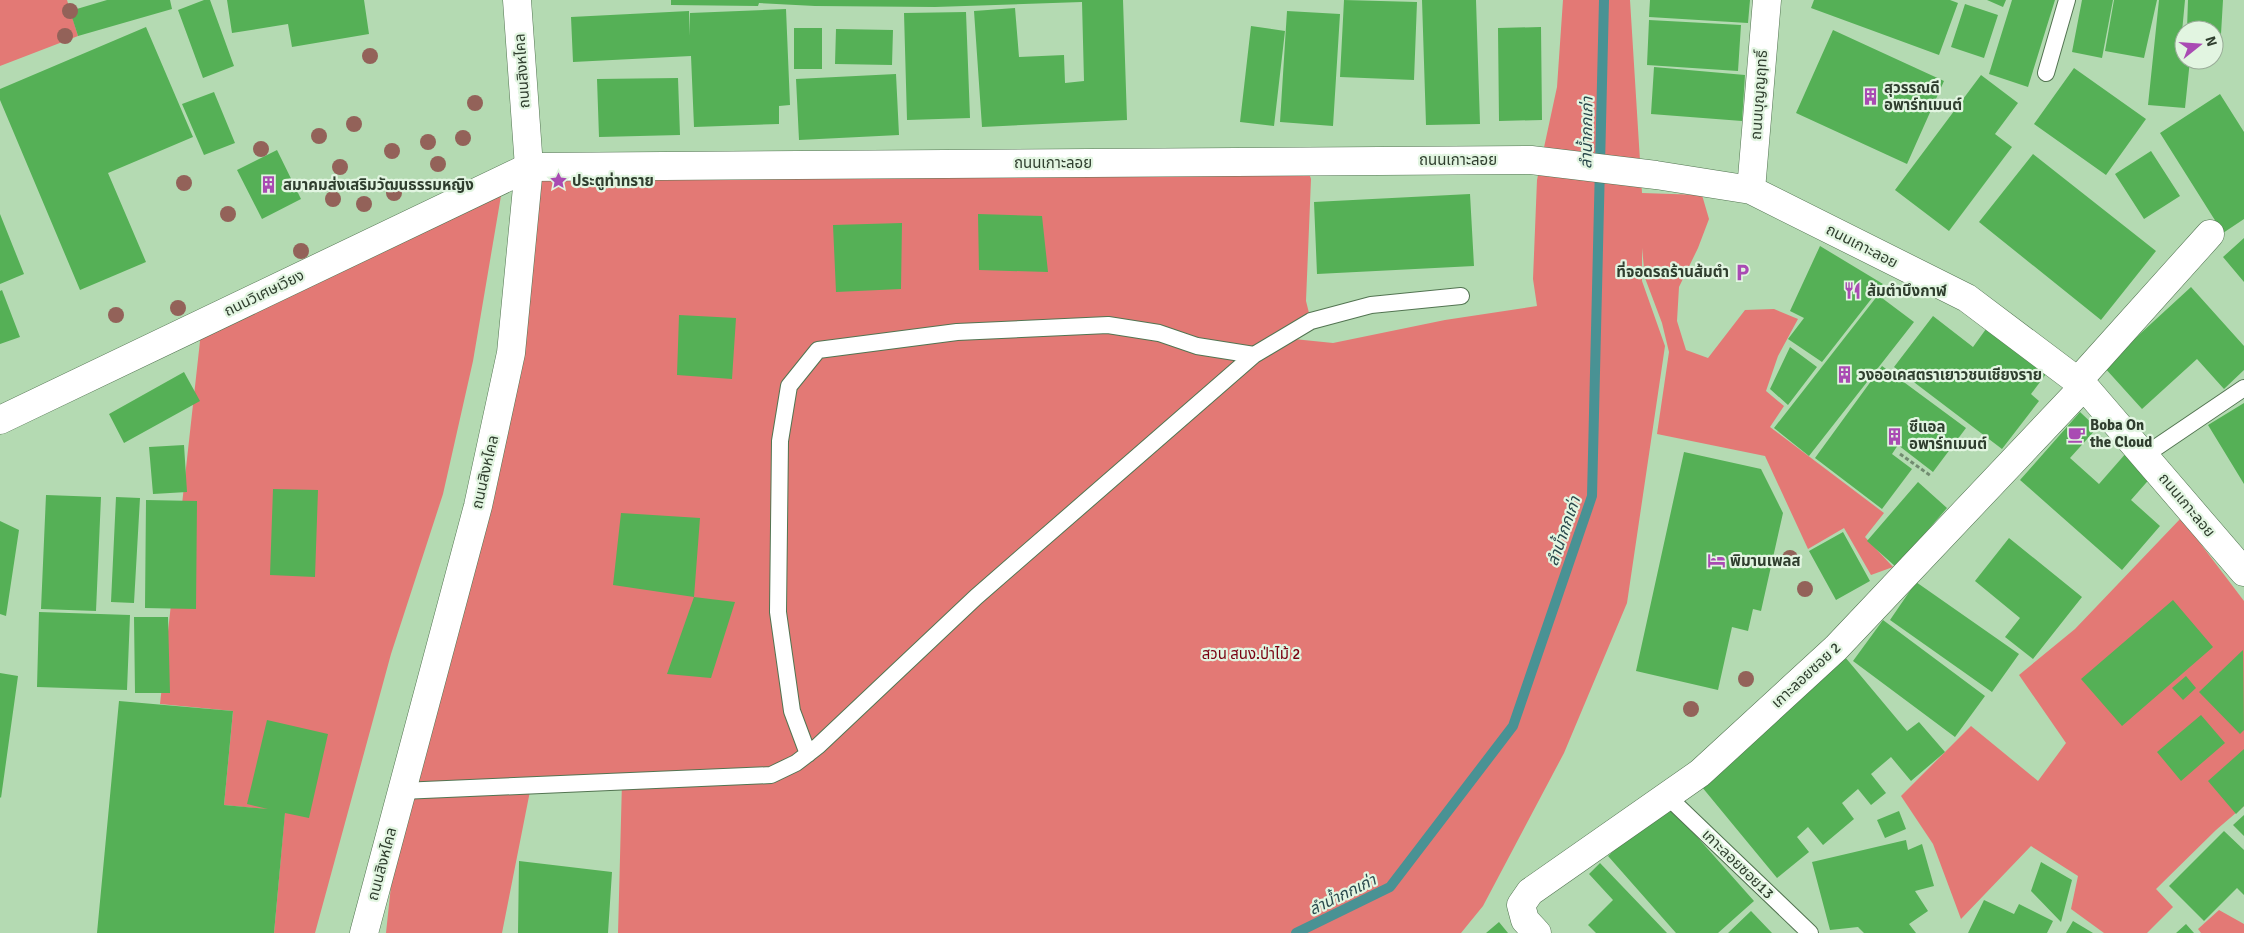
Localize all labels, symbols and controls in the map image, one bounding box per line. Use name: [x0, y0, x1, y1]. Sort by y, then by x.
north arrow: [2174, 20, 2224, 70]
street label: ถนนสิงหไคล: [510, 33, 534, 109]
text: N: [2201, 34, 2221, 48]
street label: ถนนบุญญฤทธิ์: [1747, 49, 1771, 141]
place label: สุวรรณดี อพาร์ทเมนต์: [1884, 79, 1962, 114]
building icon: สุวรรณดี อพาร์ทเมนต์: [1860, 87, 1880, 107]
water label: ลำน้ำกกเก่า: [1574, 95, 1598, 169]
street label: ถนนเกาะลอย: [1419, 151, 1497, 169]
street label: ถนนเกาะลอย: [1014, 154, 1092, 172]
place icon: ประตูท่าทราย: [548, 171, 568, 191]
place label: ประตูท่าทราย: [572, 172, 654, 191]
building icon: สมาคมส่งเสริมวัฒนธรรมหญิง: [259, 175, 279, 195]
place label: สมาคมส่งเสริมวัฒนธรรมหญิง: [283, 176, 474, 194]
street label: ถนนเกาะลอย: [1823, 220, 1901, 272]
place label: ที่จอดรถร้านส้มตำ: [1616, 261, 1729, 281]
parking icon: ที่จอดรถร้านส้มตำ: [1733, 262, 1753, 282]
street label: ถนนวิเศษเวียง: [221, 266, 307, 320]
restaurant icon: ส้มตำบึงกาฬ: [1843, 281, 1863, 301]
place label: ส้มตำบึงกาฬ: [1867, 282, 1947, 300]
building icon: วงออเคสตราเยาวชนเชียงราย: [1834, 365, 1854, 385]
place label: วงออเคสตราเยาวชนเชียงราย: [1858, 366, 2042, 384]
place label: Boba On the Cloud: [2089, 416, 2152, 451]
place label: ซีแอล อพาร์ทเมนต์: [1909, 418, 1987, 453]
cafe icon: Boba On the Cloud: [2066, 424, 2086, 444]
building icon: ซีแอล อพาร์ทเมนต์: [1885, 426, 1905, 446]
street label: ถนนสิงหไคล: [468, 433, 502, 511]
street label: ถนนเกาะลอย: [2155, 469, 2219, 541]
water label: ลำน้ำกกเก่า: [1541, 492, 1586, 569]
hotel icon: พิมานเพลส: [1706, 551, 1726, 571]
place label: พิมานเพลส: [1730, 552, 1801, 570]
street label: เกาะลอยซอย 2: [1768, 638, 1844, 712]
park label: สวน สนง.ป่าไม้ 2: [1202, 645, 1300, 663]
street label: ถนนสิงหไคล: [364, 825, 400, 903]
street label: เกาะลอยซอย13: [1698, 825, 1778, 903]
water label: ลำน้ำกกเก่า: [1305, 868, 1381, 920]

